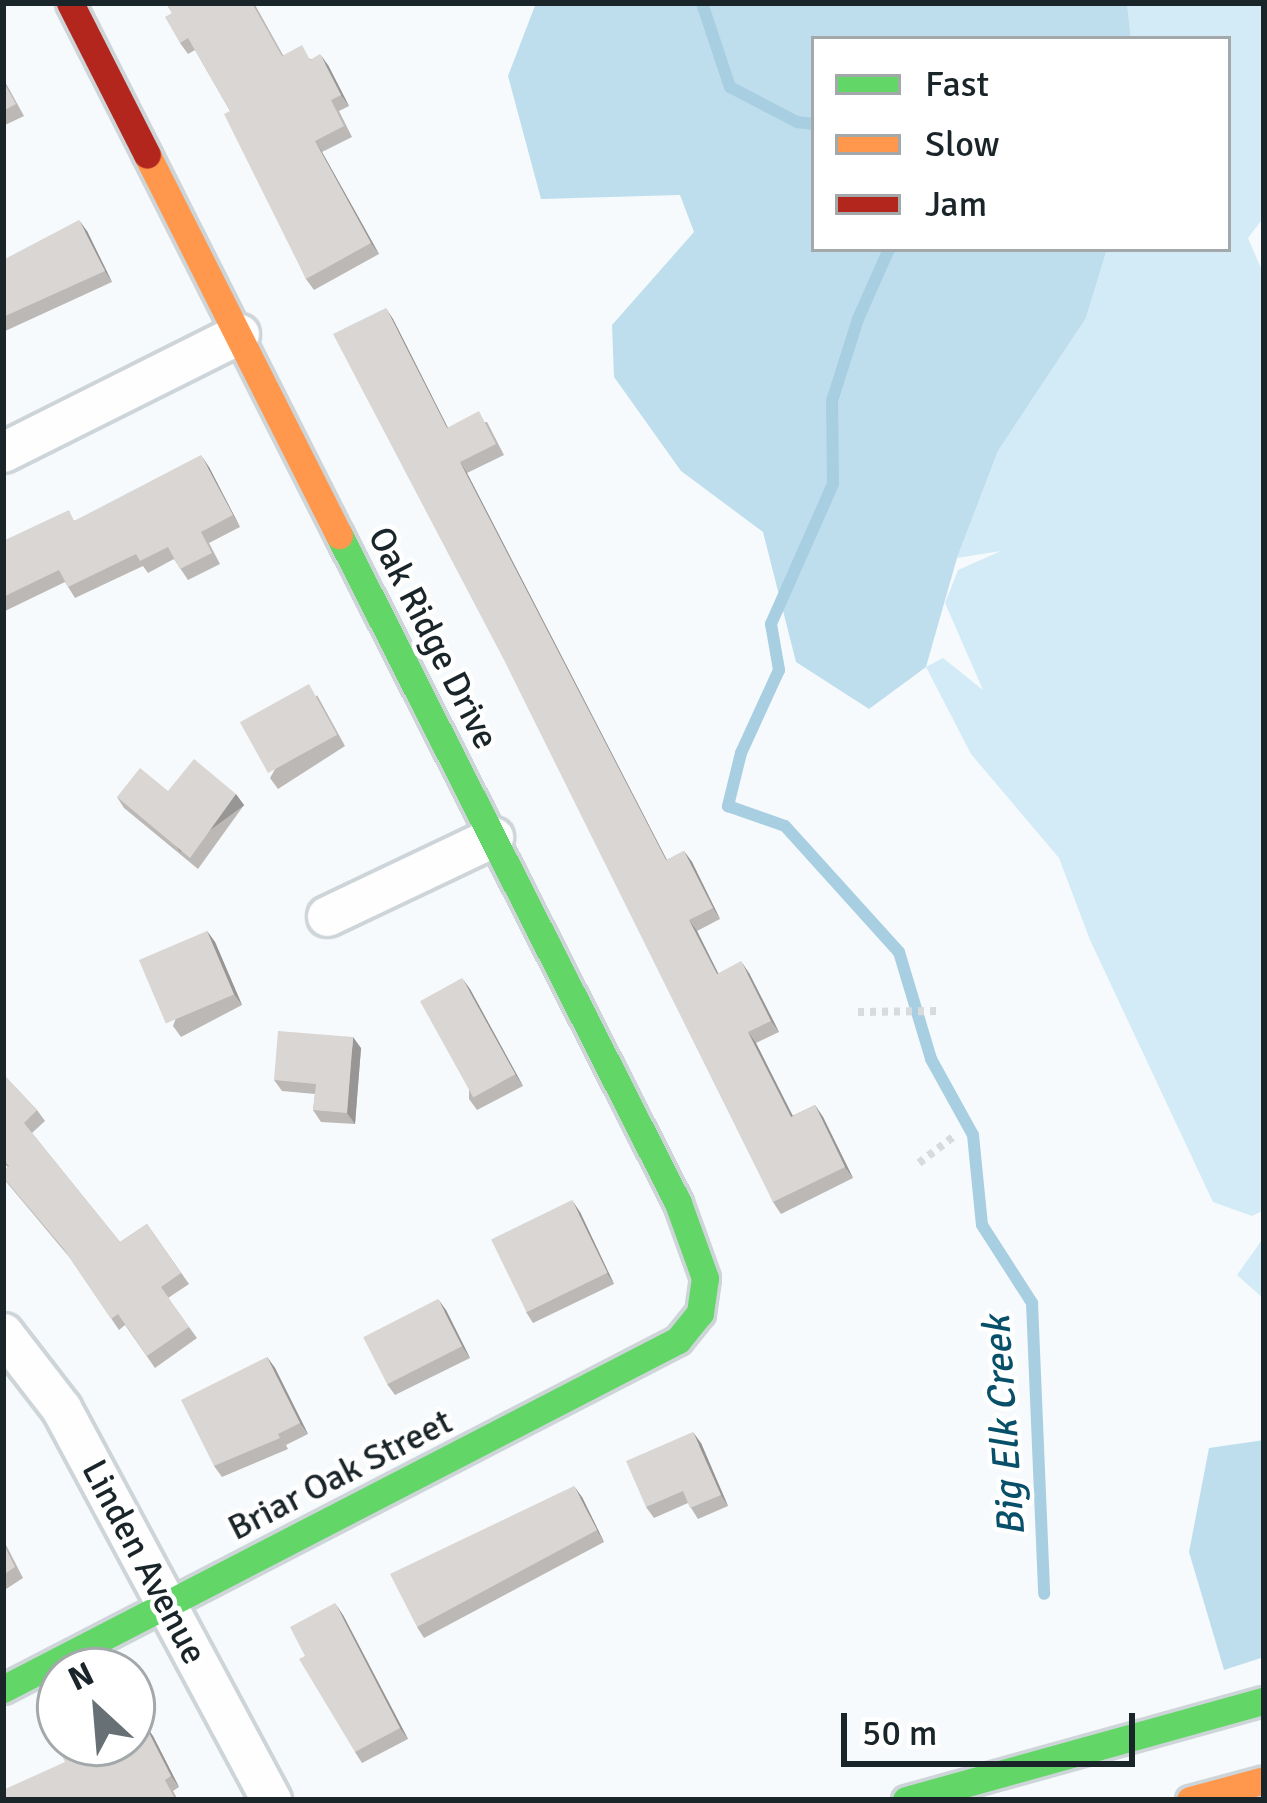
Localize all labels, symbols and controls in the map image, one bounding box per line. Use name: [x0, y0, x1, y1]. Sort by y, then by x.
legend: [811, 36, 1231, 252]
text: Fast: [925, 62, 989, 107]
text: Slow: [925, 122, 1000, 167]
text: Jam: [925, 182, 987, 227]
street label: Oak Ridge Drive: [359, 520, 507, 756]
water label: Big Elk Creek: [973, 1314, 1035, 1538]
street label: Briar Oak Street: [221, 1400, 459, 1550]
street label: Linden Avenue: [72, 1453, 216, 1671]
north arrow: [36, 1647, 156, 1767]
text: N: [62, 1653, 101, 1700]
scale bar: [847, 1689, 1141, 1763]
text: 50 m: [862, 1711, 938, 1756]

